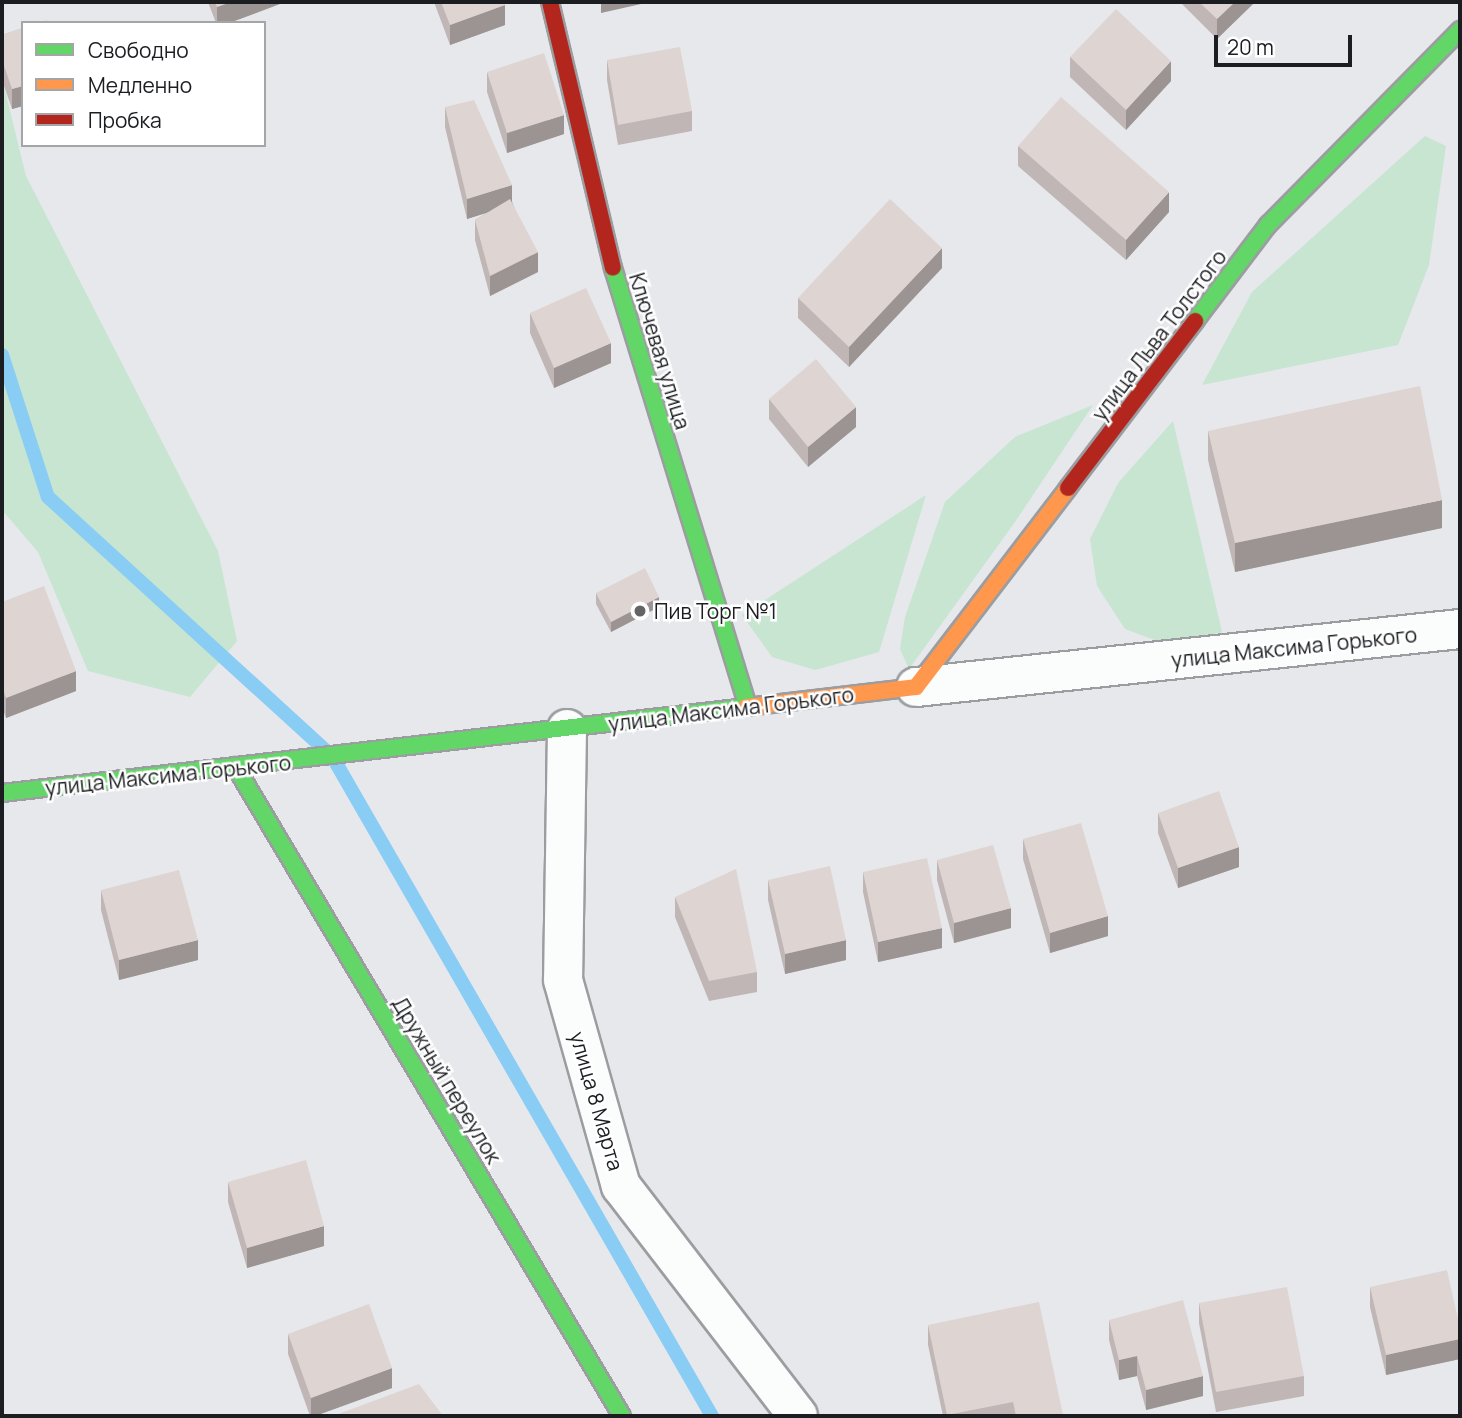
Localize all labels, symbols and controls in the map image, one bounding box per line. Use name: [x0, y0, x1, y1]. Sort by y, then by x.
legend: [21, 21, 266, 147]
scale bar: [1217, 21, 1355, 65]
text: 20 m: [1227, 33, 1274, 61]
text: Свободно: [88, 36, 189, 64]
text: Медленно: [88, 71, 192, 99]
text: Пробка: [88, 106, 162, 134]
street label: улица Льва Толстого: [1086, 244, 1232, 426]
street label: Ключевая улица: [624, 270, 696, 432]
place label: Пив Торг №1: [654, 598, 777, 624]
marker: Пив Торг №1: [632, 603, 648, 619]
street label: улица Максима Горького: [1170, 622, 1418, 672]
street label: улица Максима Горького: [607, 681, 855, 737]
street label: улица Максима Горького: [44, 750, 292, 800]
street label: Дружный переулок: [387, 992, 507, 1168]
street label: улица 8 Марта: [565, 1029, 629, 1173]

